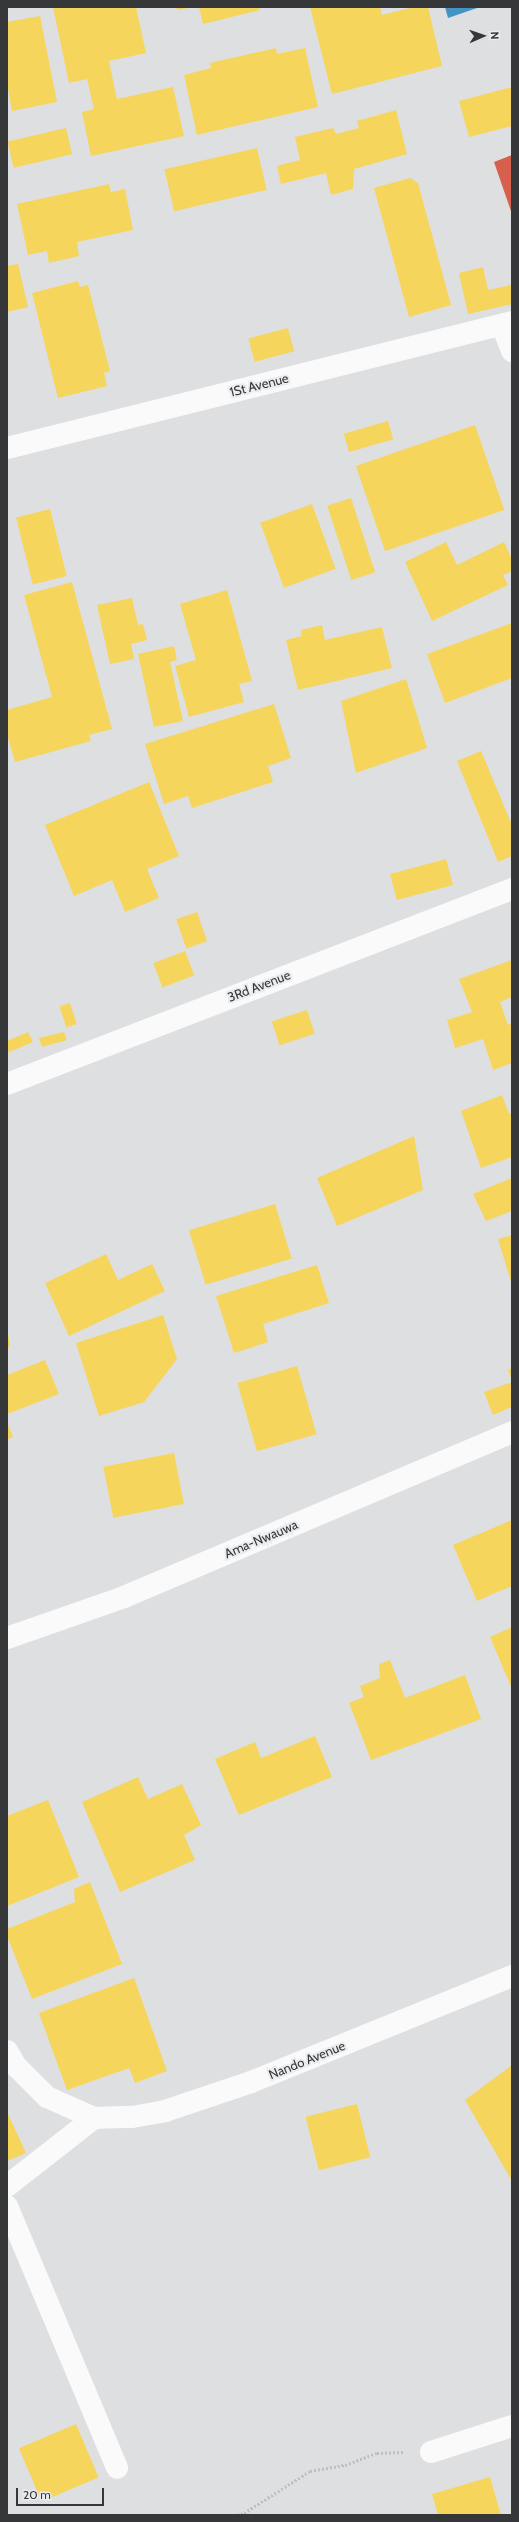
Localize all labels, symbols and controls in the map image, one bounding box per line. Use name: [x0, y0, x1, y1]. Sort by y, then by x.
north arrow: [463, 16, 503, 56]
text: N: [488, 31, 502, 40]
street label: 1St Avenue: [228, 370, 290, 400]
street label: 3Rd Avenue: [225, 967, 293, 1005]
street label: Ama-Nwauwa: [222, 1517, 300, 1561]
street label: Nando Avenue: [267, 2038, 347, 2082]
scale bar: [18, 2480, 106, 2506]
text: 20 m: [23, 2487, 51, 2502]

